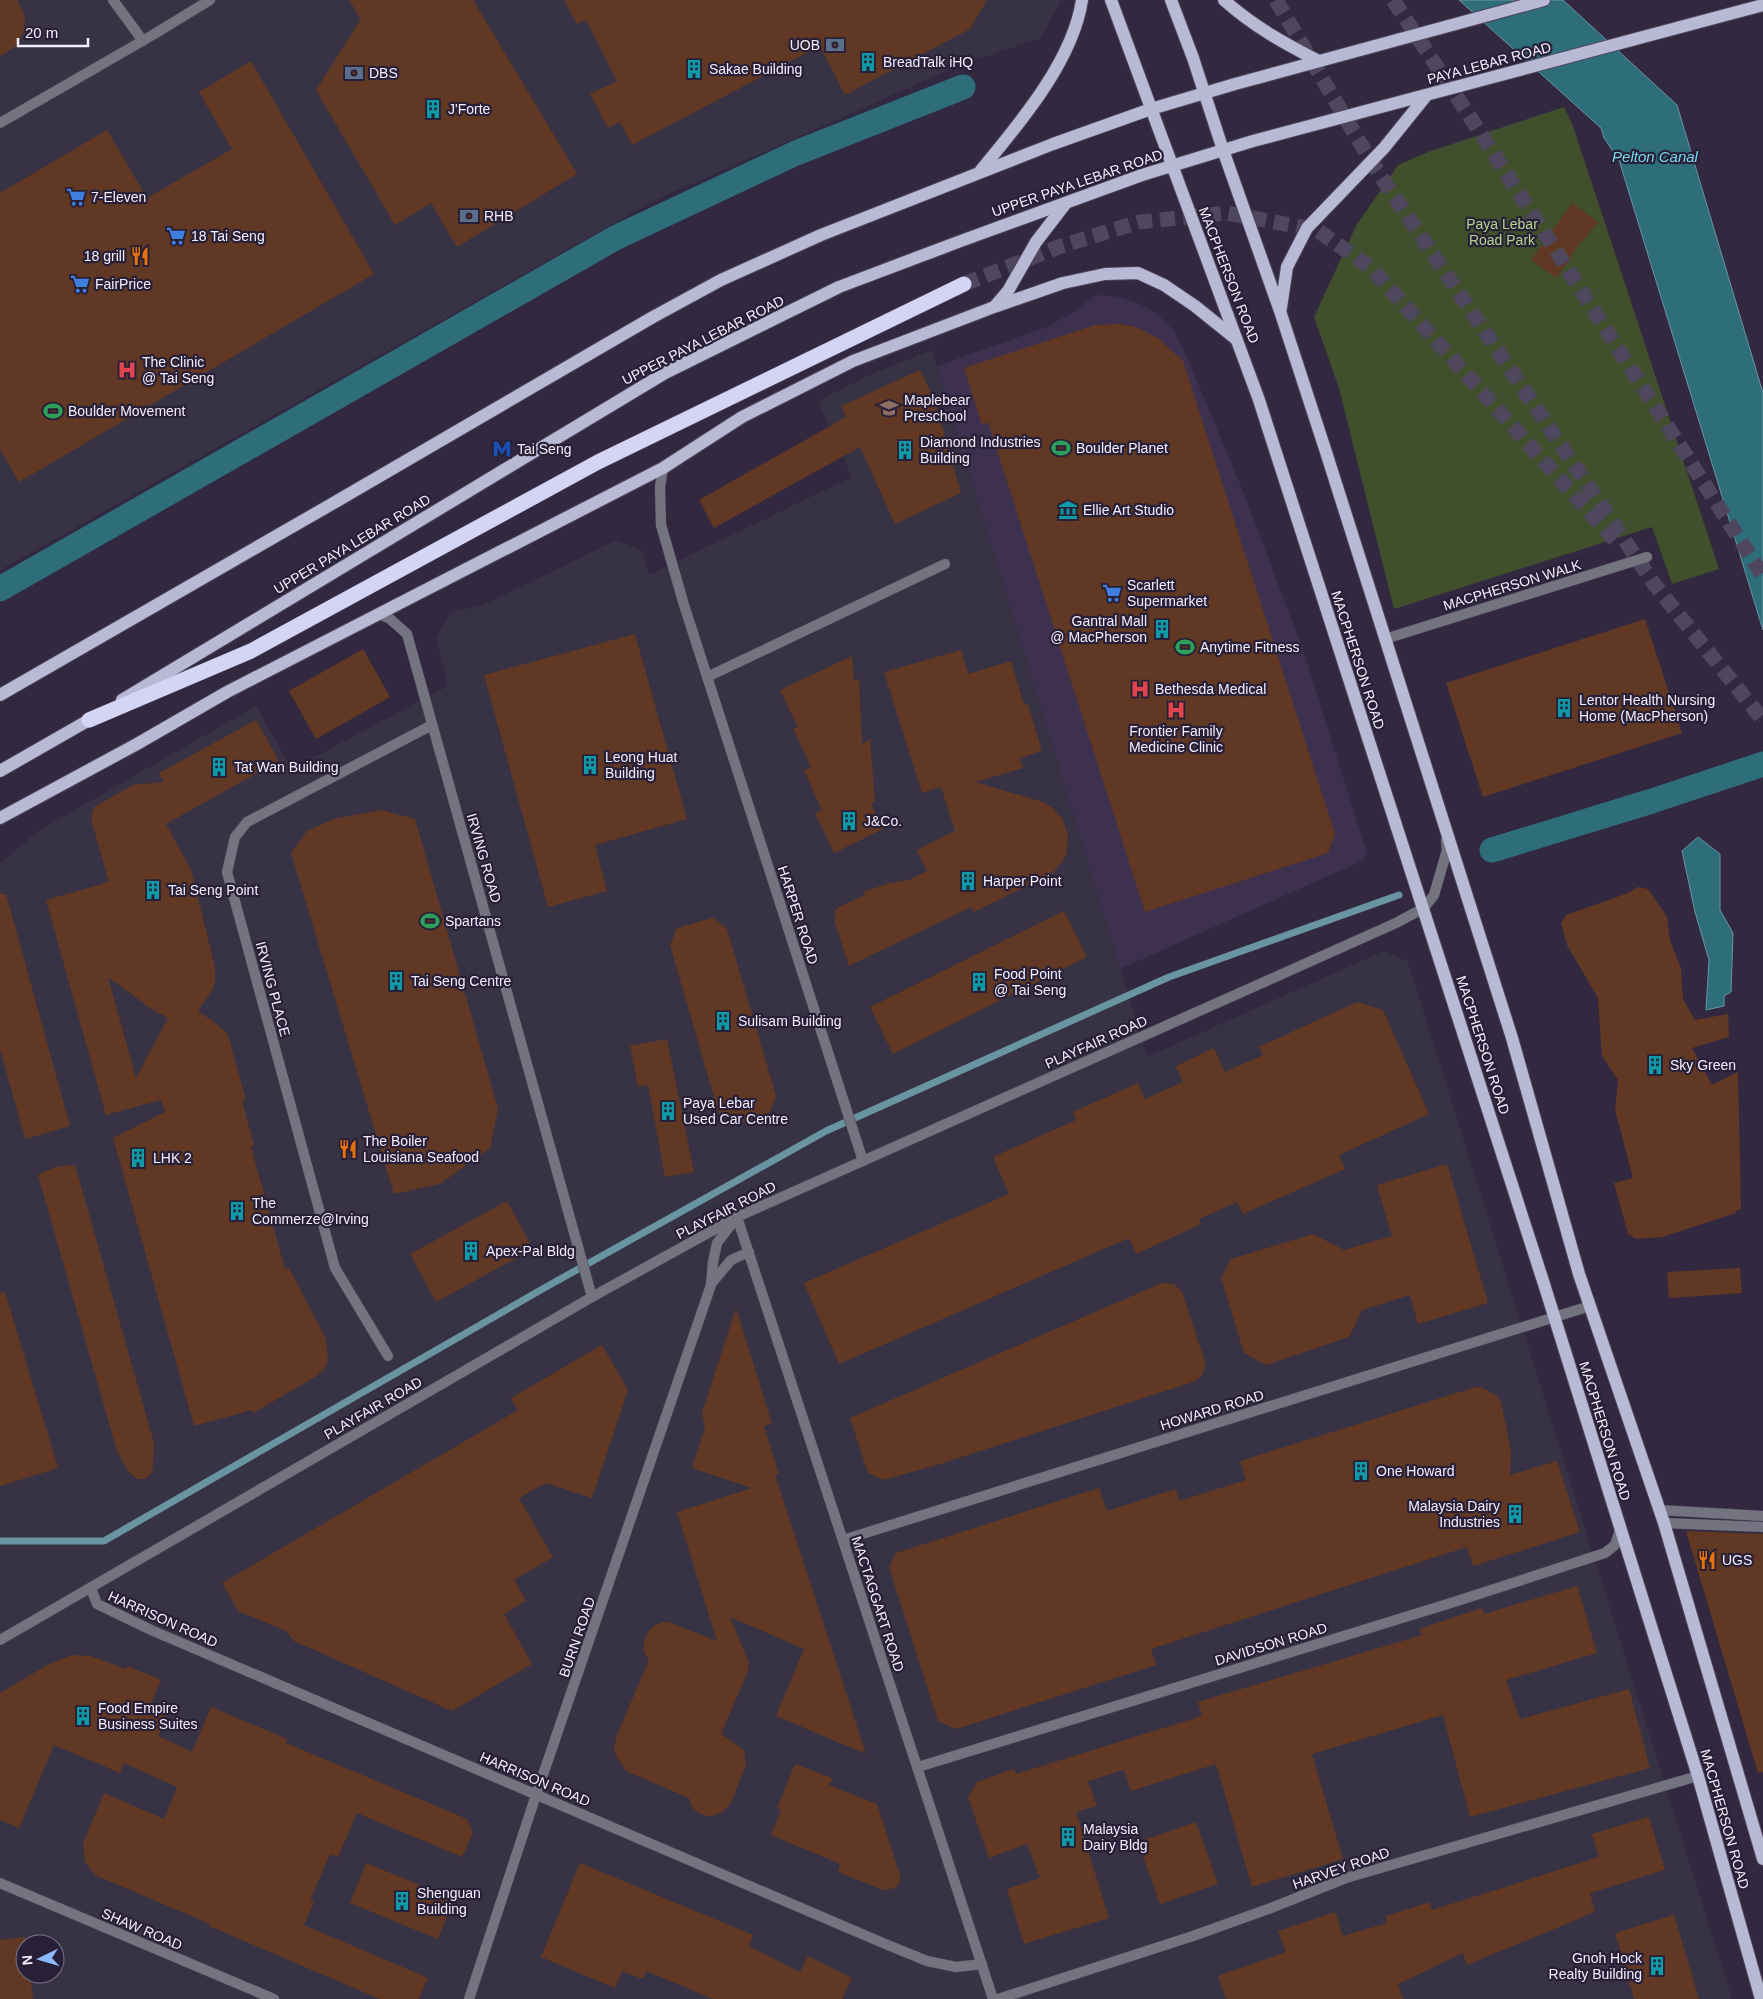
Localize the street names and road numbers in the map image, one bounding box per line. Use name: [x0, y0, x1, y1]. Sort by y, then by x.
street label: PAYA LEBAR ROAD: [1425, 39, 1553, 87]
street label: UPPER PAYA LEBAR ROAD: [989, 146, 1165, 220]
street label: MACPHERSON ROAD: [1196, 205, 1262, 345]
street label: UPPER PAYA LEBAR ROAD: [619, 292, 787, 388]
street label: UPPER PAYA LEBAR ROAD: [271, 491, 433, 597]
street label: MACPHERSON WALK: [1441, 556, 1584, 614]
street label: MACPHERSON ROAD: [1328, 589, 1388, 731]
street label: IRVING ROAD: [464, 811, 504, 905]
street label: HARPER ROAD: [775, 864, 821, 966]
street label: IRVING PLACE: [253, 940, 293, 1038]
street label: MACPHERSON ROAD: [1453, 974, 1513, 1116]
street label: PLAYFAIR ROAD: [1042, 1012, 1150, 1072]
street label: PLAYFAIR ROAD: [673, 1178, 779, 1242]
street label: MACPHERSON ROAD: [1576, 1359, 1634, 1503]
street label: PLAYFAIR ROAD: [321, 1374, 425, 1442]
street label: HOWARD ROAD: [1158, 1387, 1266, 1433]
street label: MACTAGGART ROAD: [849, 1534, 907, 1674]
street label: HARRISON ROAD: [106, 1588, 220, 1650]
street label: BURN ROAD: [556, 1595, 598, 1679]
street label: DAVIDSON ROAD: [1213, 1619, 1329, 1669]
street label: MACPHERSON ROAD: [1697, 1747, 1753, 1891]
street label: HARRISON ROAD: [477, 1749, 593, 1809]
street label: HARVEY ROAD: [1290, 1844, 1392, 1892]
street label: SHAW ROAD: [99, 1905, 185, 1953]

